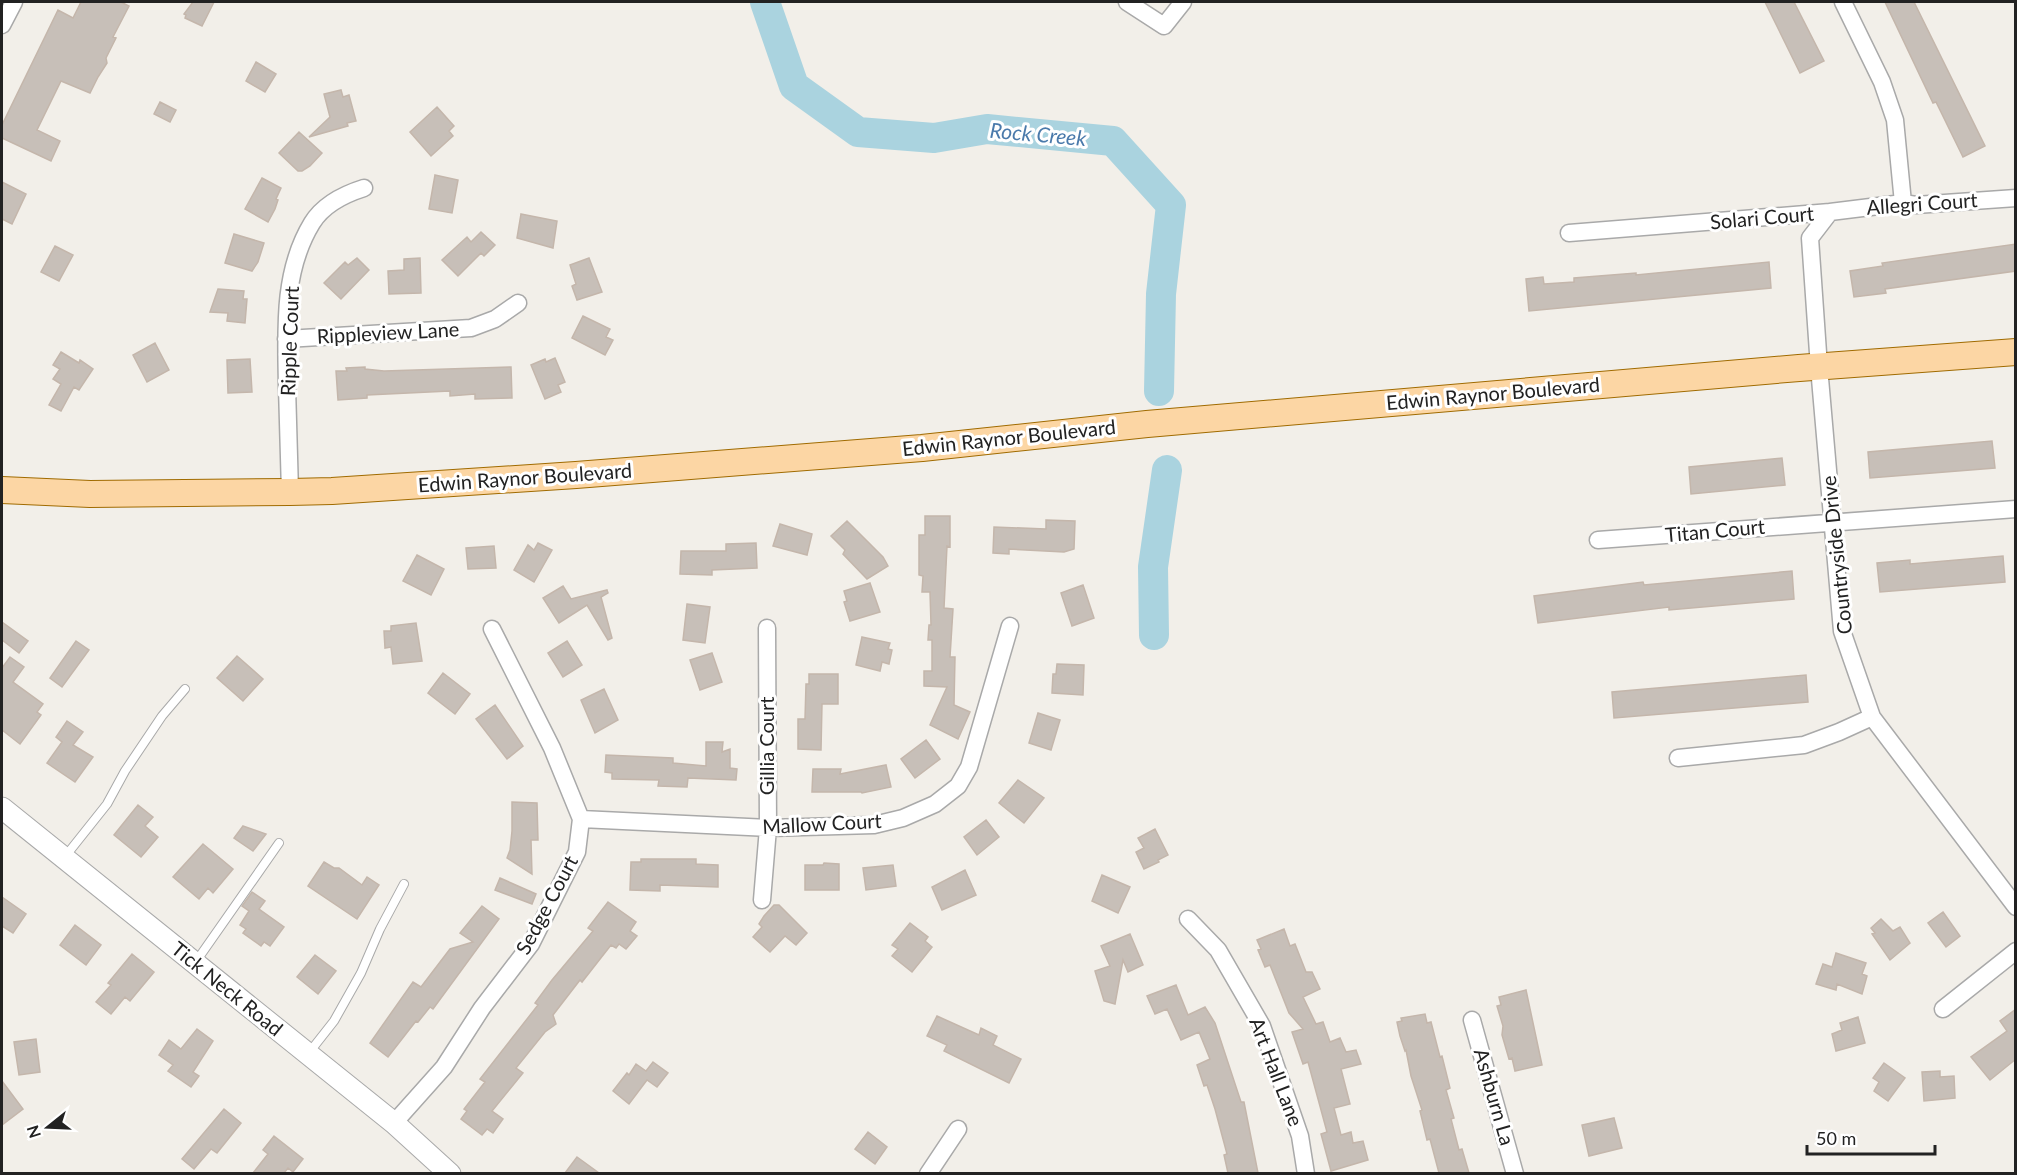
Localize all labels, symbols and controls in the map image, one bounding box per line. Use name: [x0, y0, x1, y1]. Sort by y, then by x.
water label: Rock Creek: [989, 117, 1088, 150]
street label: Allegri Court: [1866, 187, 1978, 219]
street label: Solari Court: [1709, 201, 1815, 233]
street label: Ripple Court: [275, 286, 303, 396]
street label: Rippleview Lane: [316, 316, 460, 348]
street label: Edwin Raynor Boulevard: [1385, 372, 1601, 414]
street label: Edwin Raynor Boulevard: [901, 414, 1117, 460]
street label: Edwin Raynor Boulevard: [417, 458, 633, 496]
street label: Countryside Drive: [1816, 475, 1856, 636]
street label: Titan Court: [1664, 514, 1766, 546]
street label: Gillia Court: [754, 697, 778, 795]
street label: Mallow Court: [762, 808, 882, 838]
street label: Sedge Court: [510, 851, 582, 958]
street label: Tick Neck Road: [167, 936, 288, 1040]
street label: Art Hall Lane: [1245, 1014, 1309, 1129]
street label: Ashburn La: [1470, 1046, 1520, 1148]
north arrow: [18, 1097, 78, 1157]
scale bar: [1807, 1118, 1934, 1156]
text: N: [22, 1123, 44, 1141]
text: 50 m: [1816, 1127, 1856, 1149]

